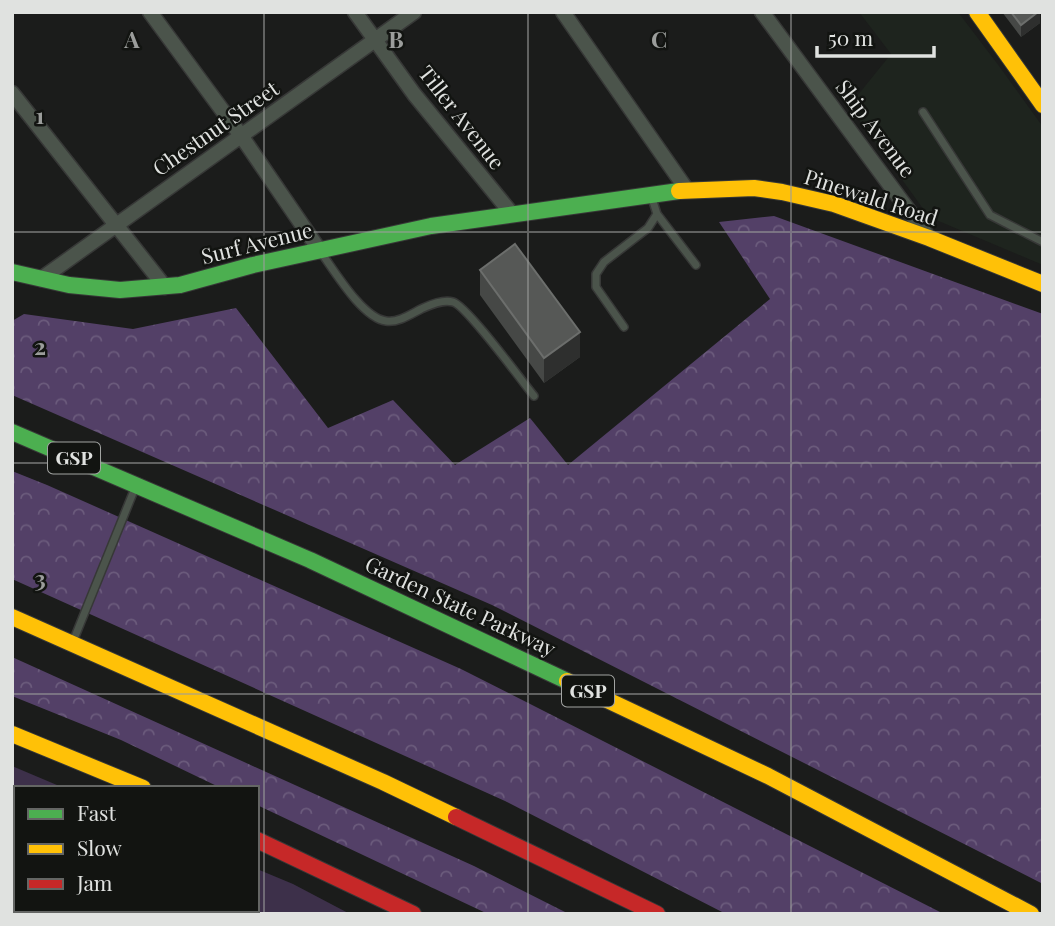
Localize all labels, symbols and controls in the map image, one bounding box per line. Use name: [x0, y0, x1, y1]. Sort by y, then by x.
scale bar: [817, 14, 934, 58]
text: A: [123, 23, 140, 54]
text: B: [388, 23, 404, 54]
text: C: [651, 23, 667, 54]
text: 50 m: [828, 23, 874, 51]
street label: Tiller Avenue: [413, 59, 512, 174]
street label: Chestnut Street: [146, 73, 284, 181]
street label: Ship Avenue: [831, 73, 923, 182]
text: 1: [36, 99, 45, 130]
street label: Pinewald Road: [801, 161, 942, 231]
street label: Surf Avenue: [198, 215, 315, 269]
text: 2: [34, 330, 46, 361]
road number: GSP: [48, 442, 100, 474]
street label: Garden State Parkway: [361, 549, 561, 662]
text: 3: [34, 562, 46, 593]
road number: GSP: [562, 676, 614, 706]
legend: [14, 786, 259, 912]
text: Fast: [77, 798, 116, 826]
text: Slow: [77, 833, 122, 861]
text: Jam: [76, 868, 113, 896]

